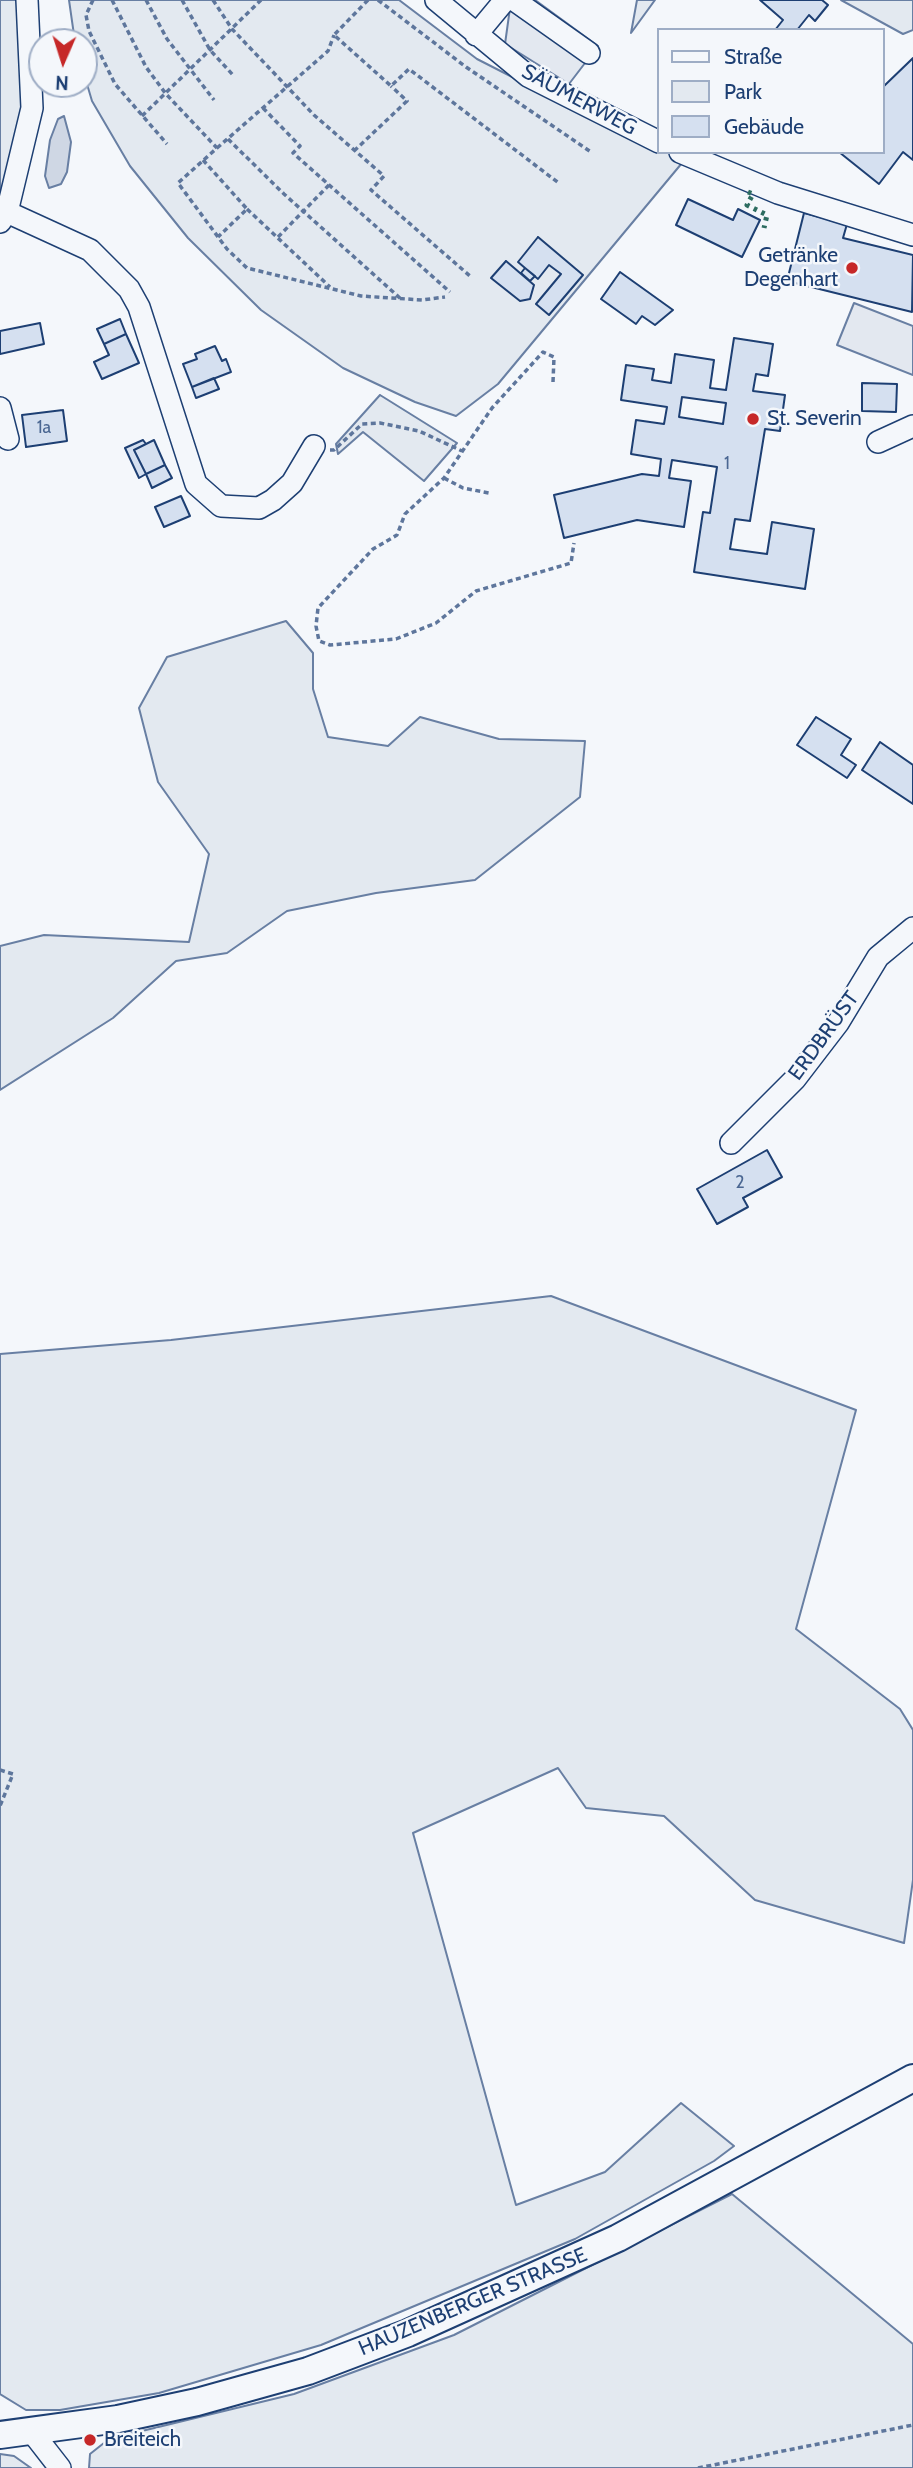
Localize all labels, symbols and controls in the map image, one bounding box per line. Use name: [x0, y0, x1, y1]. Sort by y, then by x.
north arrow: [28, 28, 98, 98]
legend: [657, 28, 885, 154]
text: Straße: [724, 44, 782, 69]
street label: SÄUMERWEG: [517, 59, 641, 141]
text: N: [55, 71, 69, 94]
text: Park: [724, 79, 762, 104]
text: Gebäude: [724, 114, 804, 139]
place label: Getränke Degenhart: [744, 243, 838, 293]
marker: Getränke Degenhart: [844, 260, 860, 276]
place label: St. Severin: [767, 406, 862, 432]
marker: St. Severin: [745, 411, 761, 427]
house number: 1a: [37, 417, 51, 439]
house number: 1: [724, 453, 730, 475]
street label: ERDBRÜST: [783, 987, 865, 1085]
house number: 2: [735, 1172, 745, 1194]
street label: HAUZENBERGER STRASSE: [355, 2242, 591, 2362]
place label: Breiteich: [104, 2427, 181, 2453]
marker: Breiteich: [82, 2432, 98, 2448]

